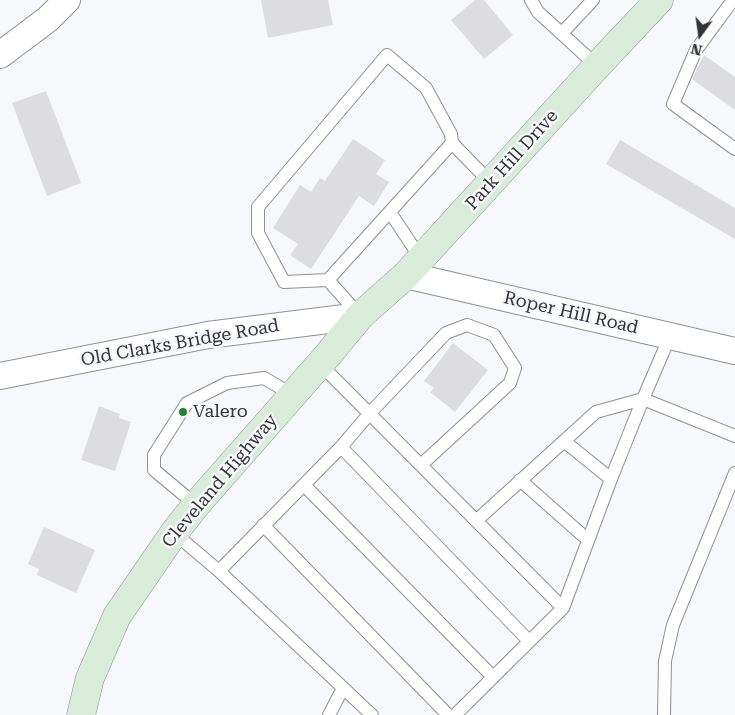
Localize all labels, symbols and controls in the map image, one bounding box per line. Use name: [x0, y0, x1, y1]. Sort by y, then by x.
north arrow: [675, 10, 725, 60]
text: N: [689, 40, 704, 59]
street label: Park Hill Drive: [461, 105, 563, 215]
street label: Roper Hill Road: [502, 287, 640, 339]
street label: Old Clarks Bridge Road: [79, 315, 281, 371]
place label: Valero: [193, 401, 248, 423]
marker: Valero: [177, 406, 189, 418]
street label: Cleveland Highway: [158, 410, 282, 552]

